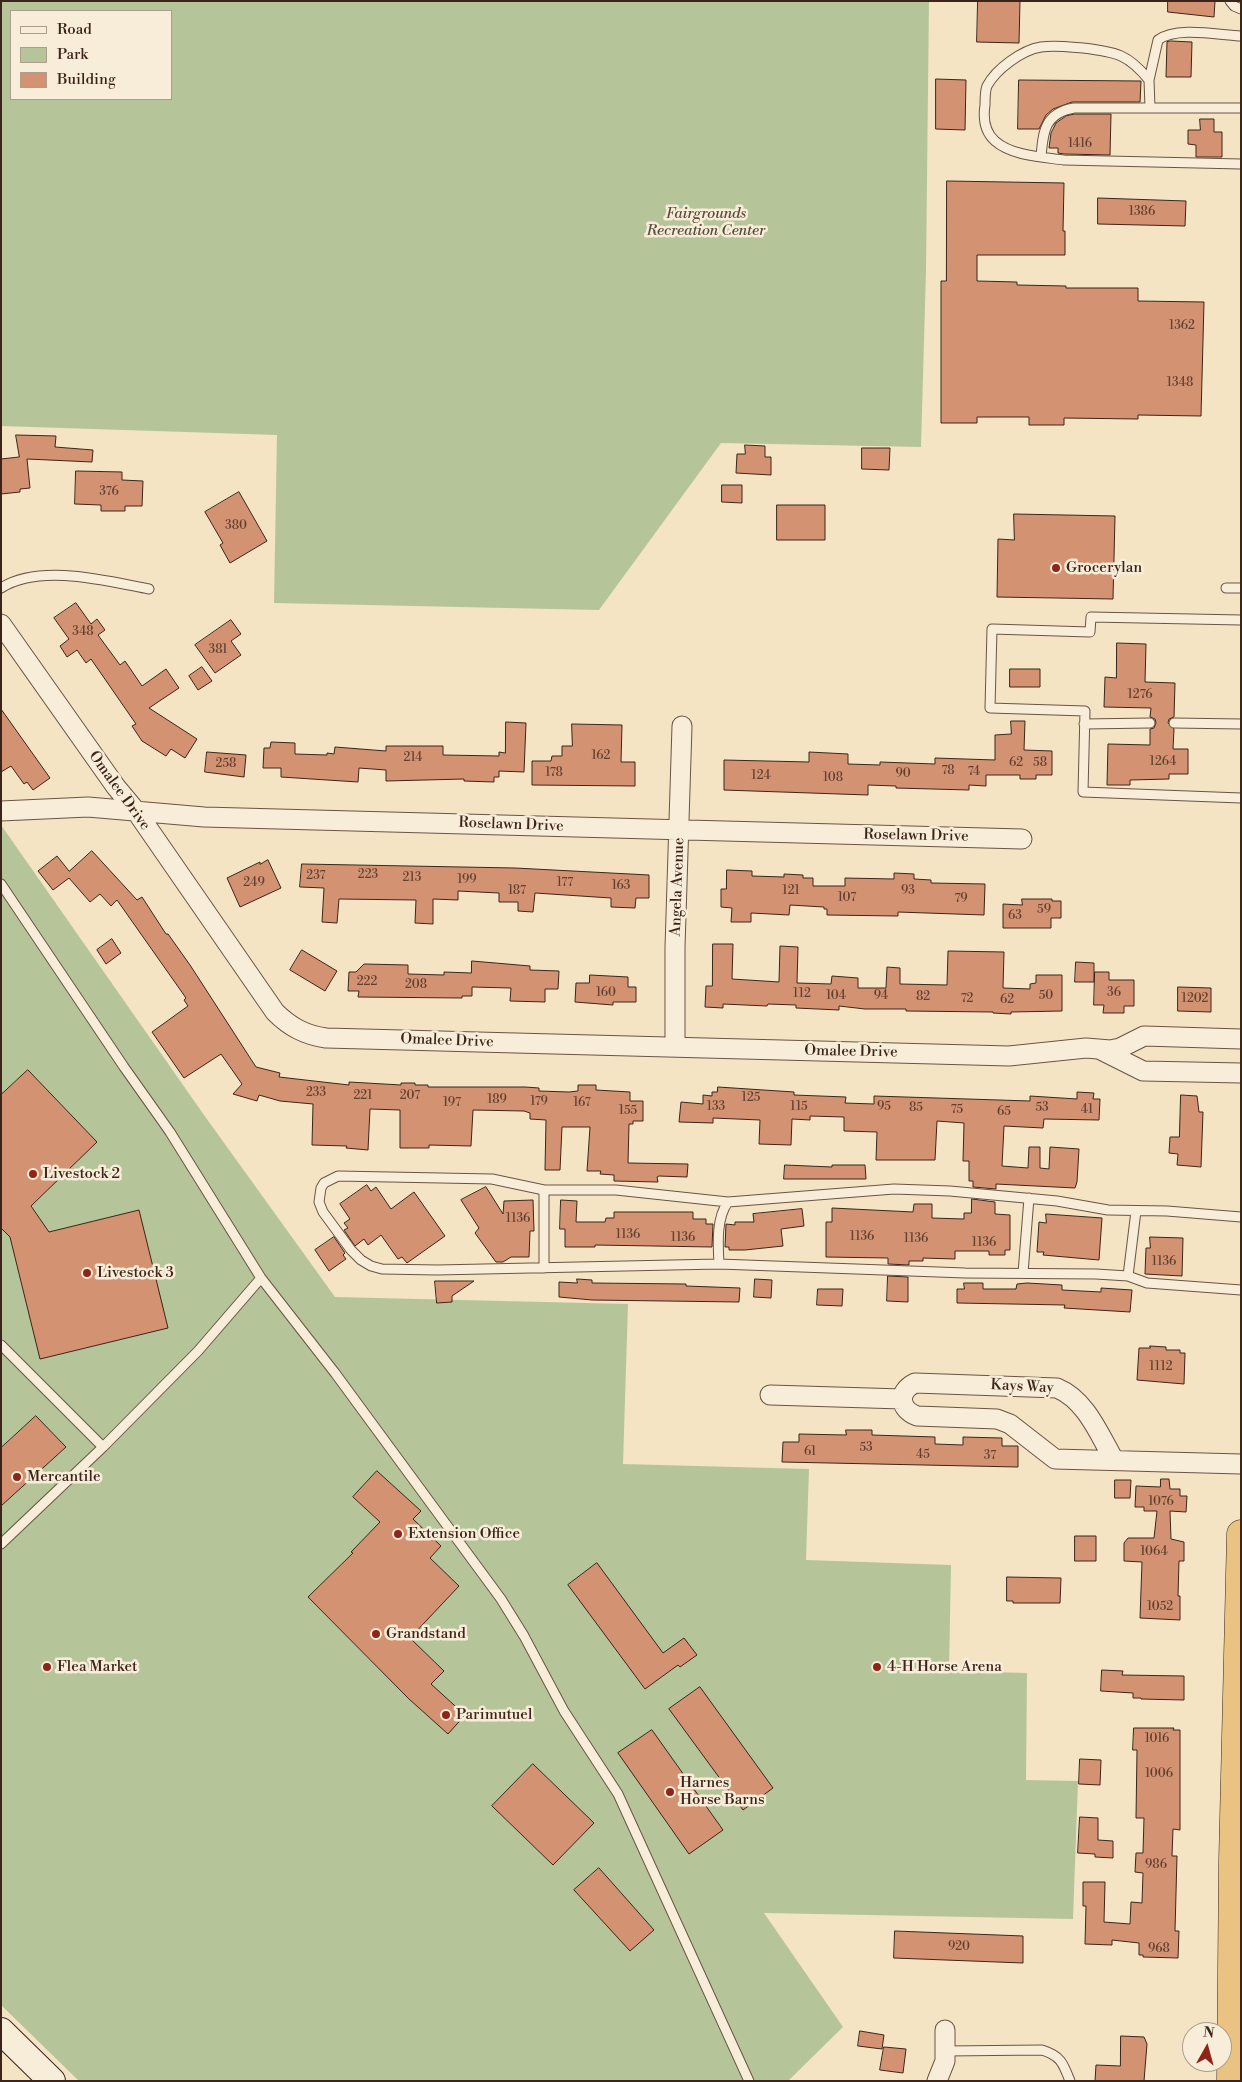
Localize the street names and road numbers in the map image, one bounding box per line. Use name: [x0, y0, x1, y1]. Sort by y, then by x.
street label: Omalee Drive: [84, 748, 154, 834]
street label: Roselawn Drive: [458, 814, 564, 836]
street label: Roselawn Drive: [863, 826, 969, 846]
street label: Angela Avenue: [667, 837, 689, 937]
street label: Omalee Drive: [400, 1030, 494, 1052]
street label: Omalee Drive: [804, 1042, 898, 1062]
street label: Kays Way: [990, 1376, 1054, 1398]

